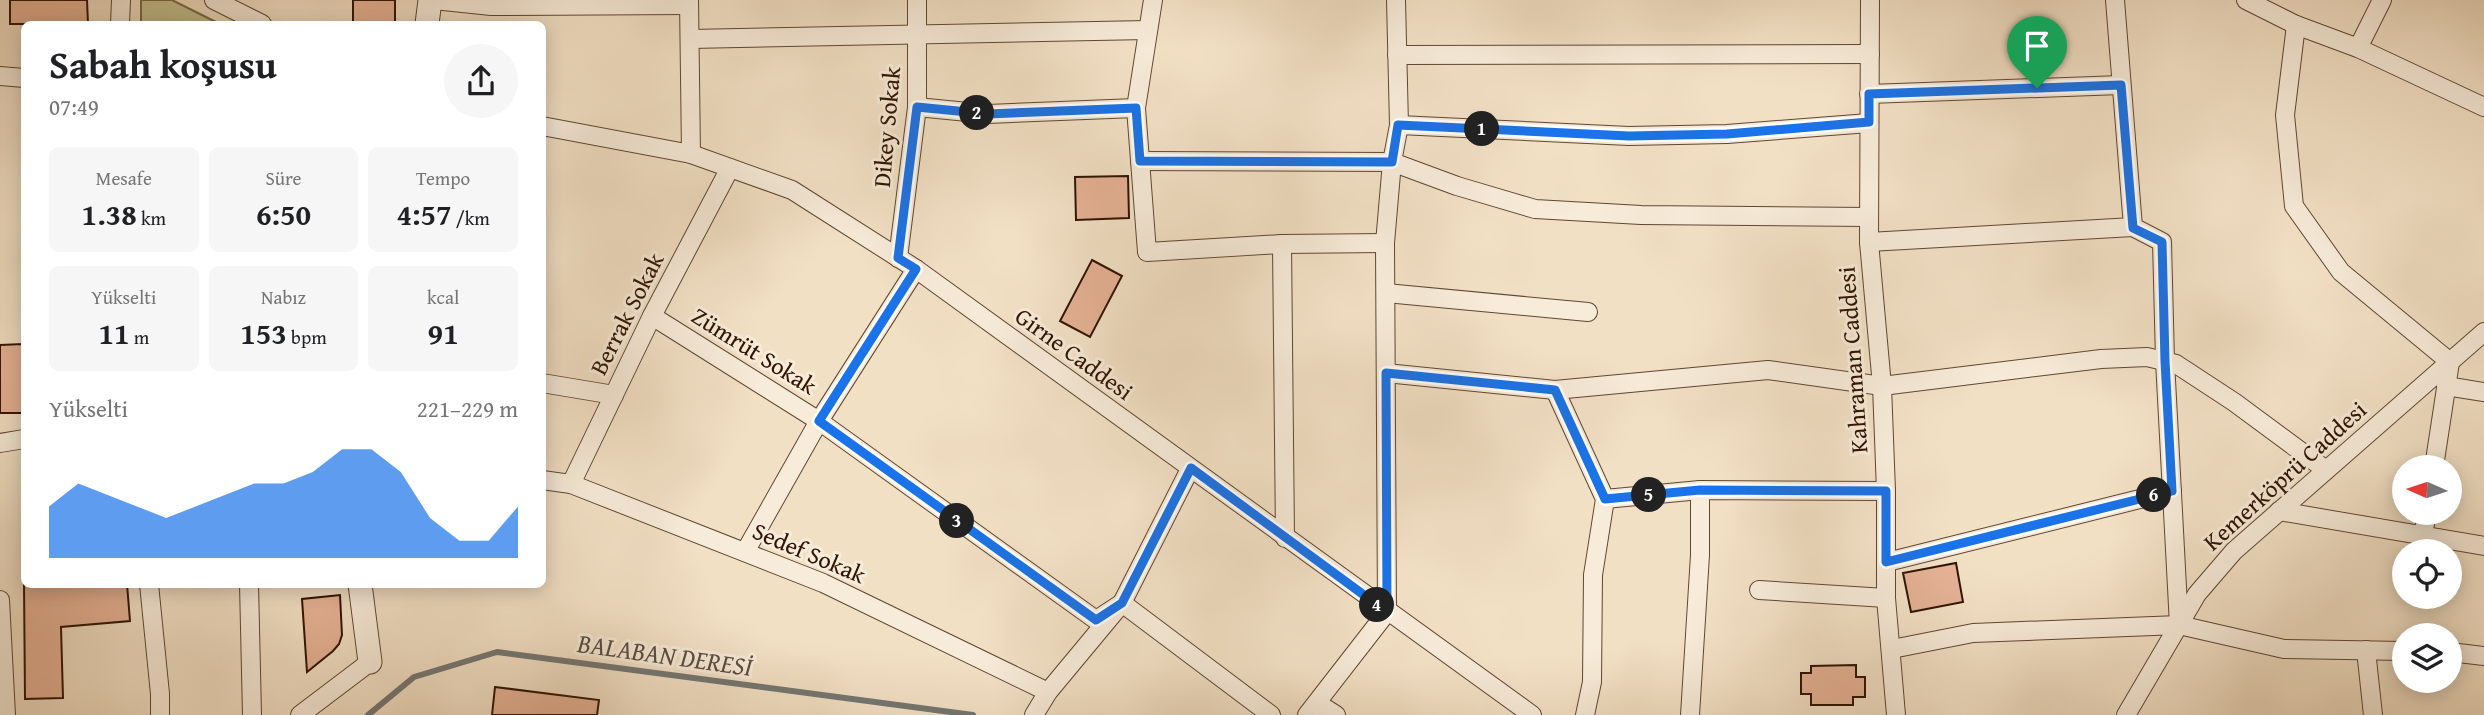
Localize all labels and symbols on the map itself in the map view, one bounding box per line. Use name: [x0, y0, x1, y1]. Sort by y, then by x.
pin: [2007, 16, 2067, 88]
street label: Dikey Sokak: [864, 64, 909, 189]
pin: 2: [960, 96, 995, 130]
pin: 1: [1464, 111, 1500, 146]
street label: Berrak Sokak: [581, 246, 673, 381]
street label: Kahraman Caddesi: [1828, 265, 1876, 455]
street label: Zümrüt Sokak: [685, 298, 824, 403]
street label: Girne Caddesi: [1008, 299, 1141, 409]
street label: Kemerköprü Caddesi: [2195, 392, 2374, 559]
north arrow: [2392, 455, 2462, 525]
pin: 5: [1632, 477, 1666, 512]
pin: 6: [2136, 477, 2172, 512]
pin: 3: [940, 504, 974, 538]
street label: Sedef Sokak: [747, 513, 872, 592]
pin: 4: [1360, 588, 1394, 622]
water label: BALABAN DERESİ: [574, 623, 755, 686]

